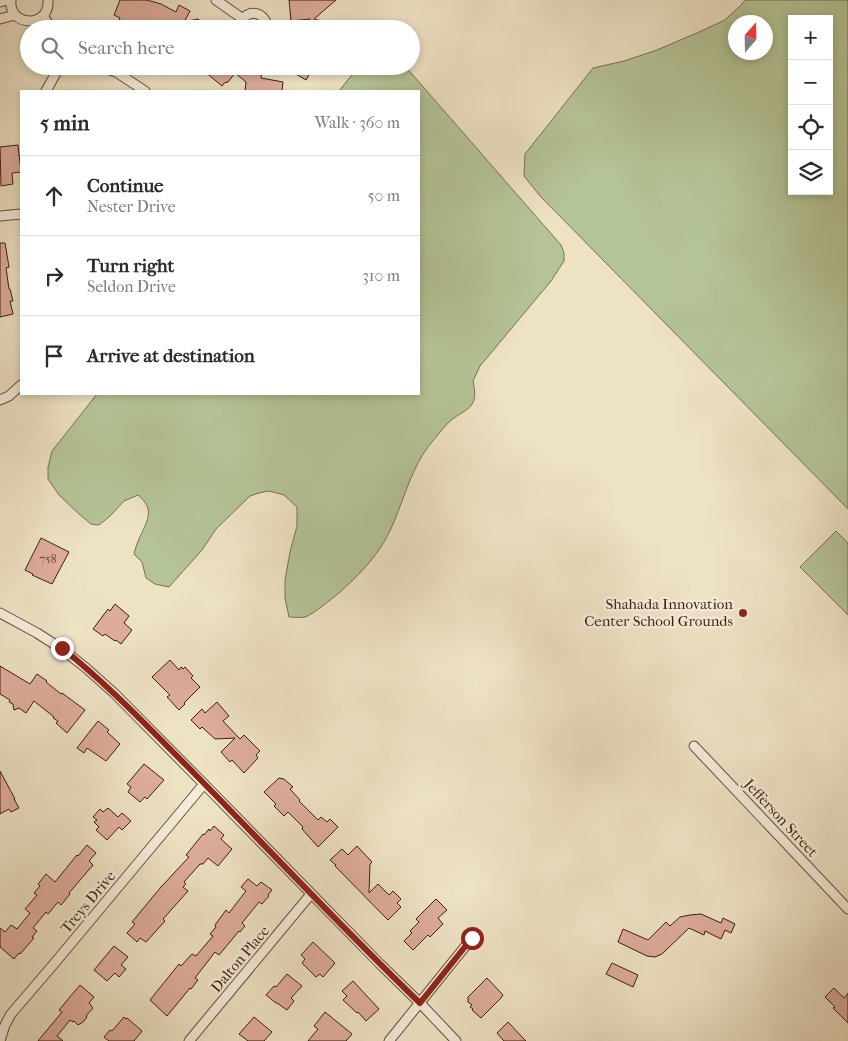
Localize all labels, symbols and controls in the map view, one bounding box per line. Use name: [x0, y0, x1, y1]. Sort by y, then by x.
north arrow: [728, 15, 773, 60]
map controls: [788, 15, 833, 195]
button: +: [788, 15, 833, 60]
search box: [20, 20, 420, 75]
icon: search: [38, 34, 66, 62]
text: Search here: [78, 37, 174, 59]
button: −: [788, 60, 833, 105]
button: locate: [788, 105, 833, 150]
text: 5 min: [40, 111, 89, 135]
text: Walk · 360 m: [314, 113, 400, 132]
button: layers: [788, 150, 833, 195]
text: Continue: [87, 175, 163, 197]
icon: ahead: [40, 182, 68, 210]
text: 50 m: [368, 186, 400, 205]
text: Nester Drive: [87, 197, 176, 216]
text: Turn right: [87, 255, 174, 277]
icon: right: [40, 262, 68, 290]
text: 310 m: [362, 266, 400, 285]
text: Seldon Drive: [87, 277, 176, 296]
icon: arrive: [40, 342, 68, 370]
text: Arrive at destination: [87, 345, 255, 367]
house number: 758: [39, 552, 57, 566]
place label: Shahada Innovation Center School Grounds: [584, 595, 733, 630]
marker: Shahada Innovation Center School Grounds: [737, 607, 749, 619]
route end: [51, 637, 74, 660]
street label: Jefferson Street: [740, 775, 822, 861]
street label: Treys Drive: [57, 867, 120, 937]
street label: Dalton Place: [207, 922, 273, 996]
route start: [461, 927, 484, 950]

